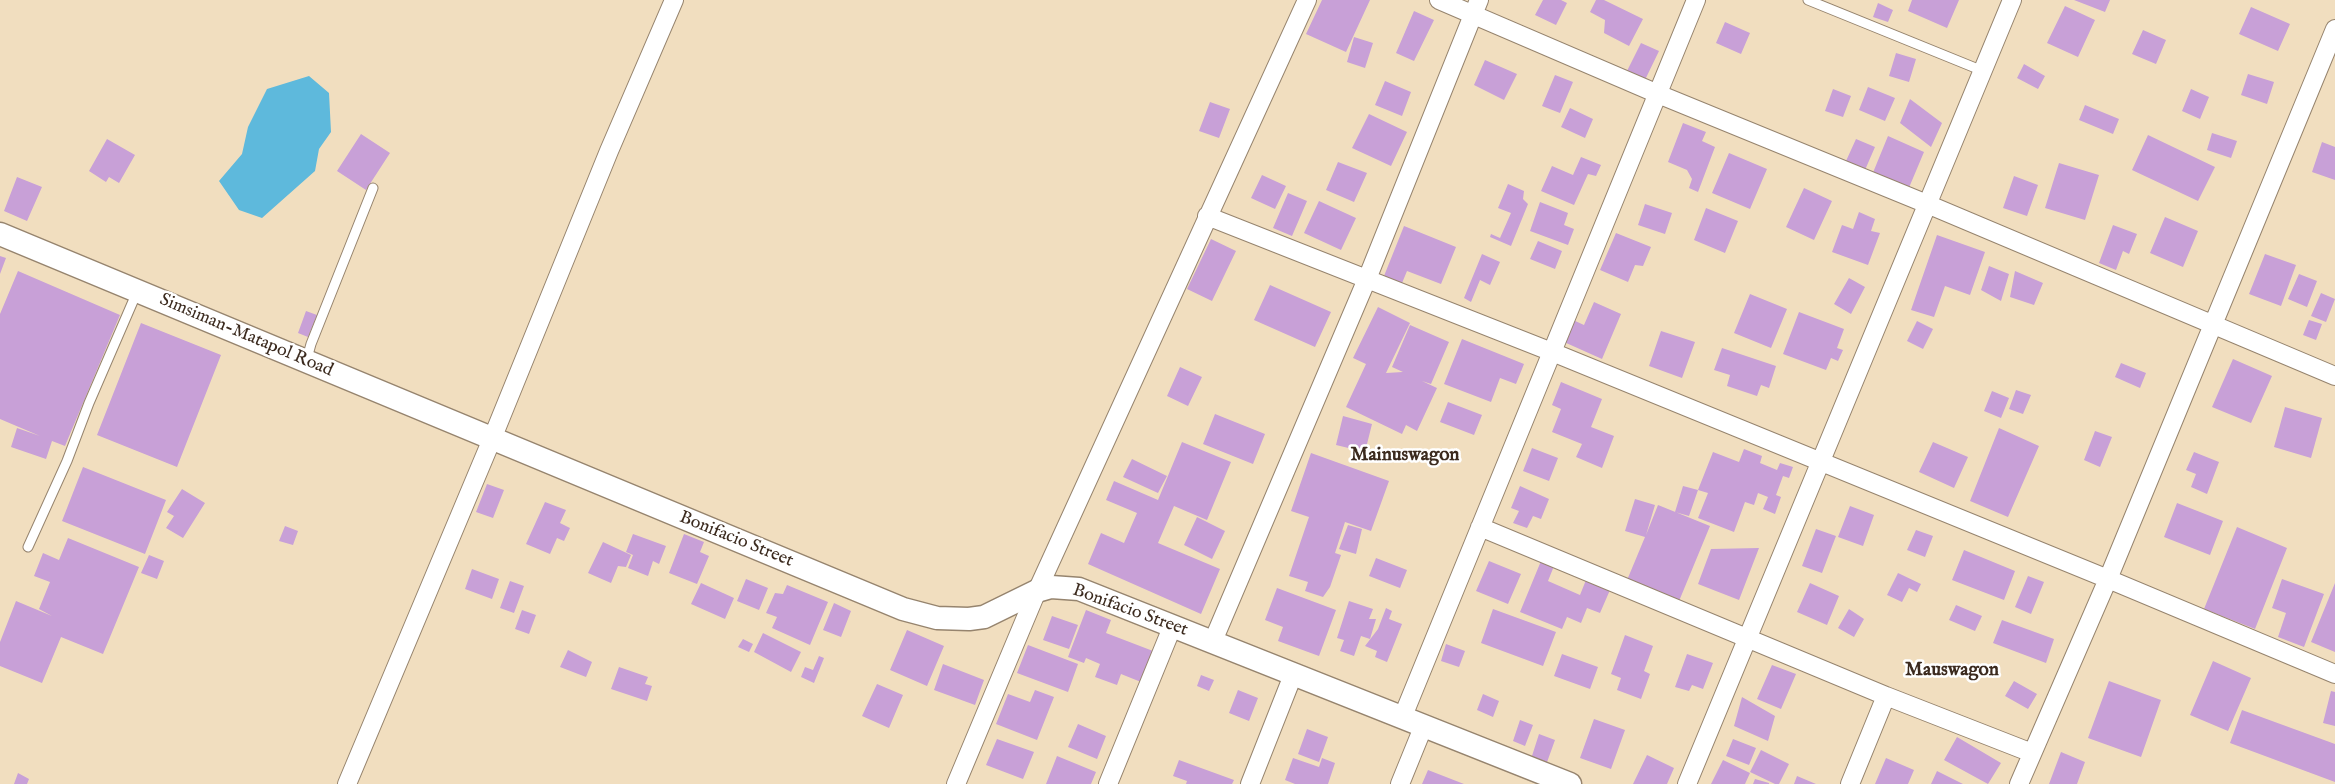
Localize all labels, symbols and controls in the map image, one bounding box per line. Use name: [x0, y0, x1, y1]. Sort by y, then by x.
street label: Simsiman-Matapol Road: [156, 290, 336, 382]
district label: Mainuswagon: [1351, 445, 1459, 467]
street label: Bonifacio Street: [676, 507, 796, 573]
street label: Bonifacio Street: [1069, 580, 1191, 642]
district label: Mauswagon: [1905, 660, 1999, 682]

